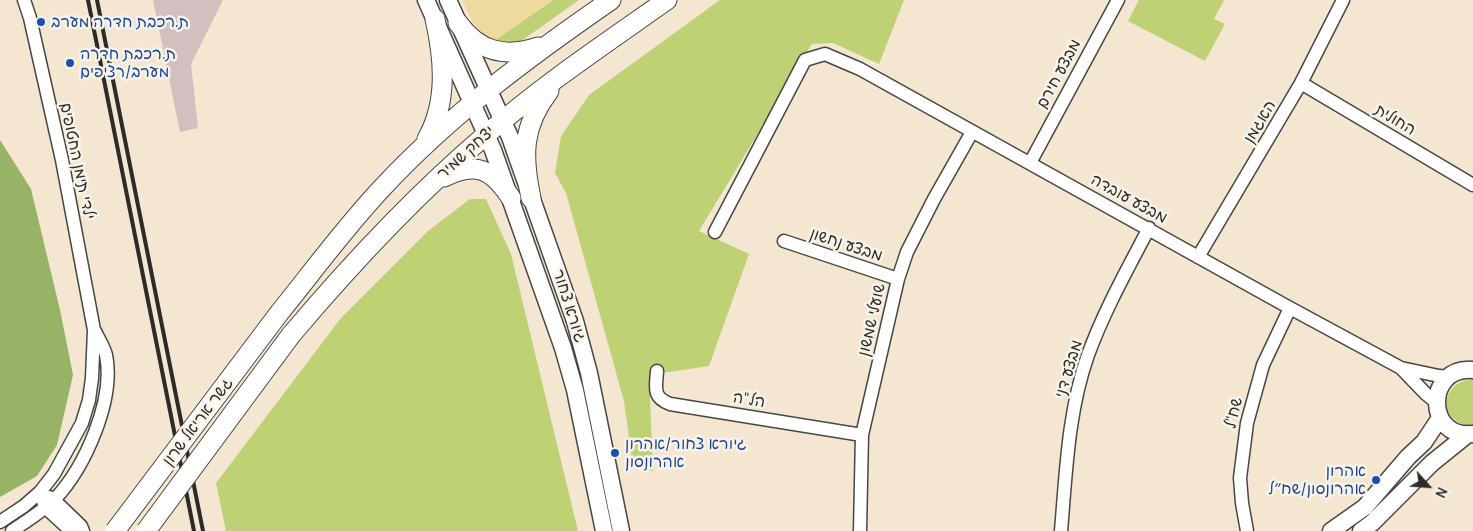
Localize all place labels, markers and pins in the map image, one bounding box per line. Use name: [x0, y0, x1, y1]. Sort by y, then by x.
place label: ת.רכבת חדרה מערב: [51, 12, 189, 32]
marker: ת.רכבת חדרה מערב: [35, 16, 47, 28]
place label: ת.רכבת חדרה מערב/רציפים: [80, 44, 176, 82]
marker: ת.רכבת חדרה מערב/רציפים: [64, 57, 76, 69]
place label: גיורא צחור/אהרון אהרונסון: [625, 434, 747, 472]
marker: גיורא צחור/אהרון אהרונסון: [609, 447, 621, 459]
place label: אהרון אהרונסון/שח״ל: [1268, 461, 1366, 499]
marker: אהרון אהרונסון/שח״ל: [1370, 474, 1382, 486]

